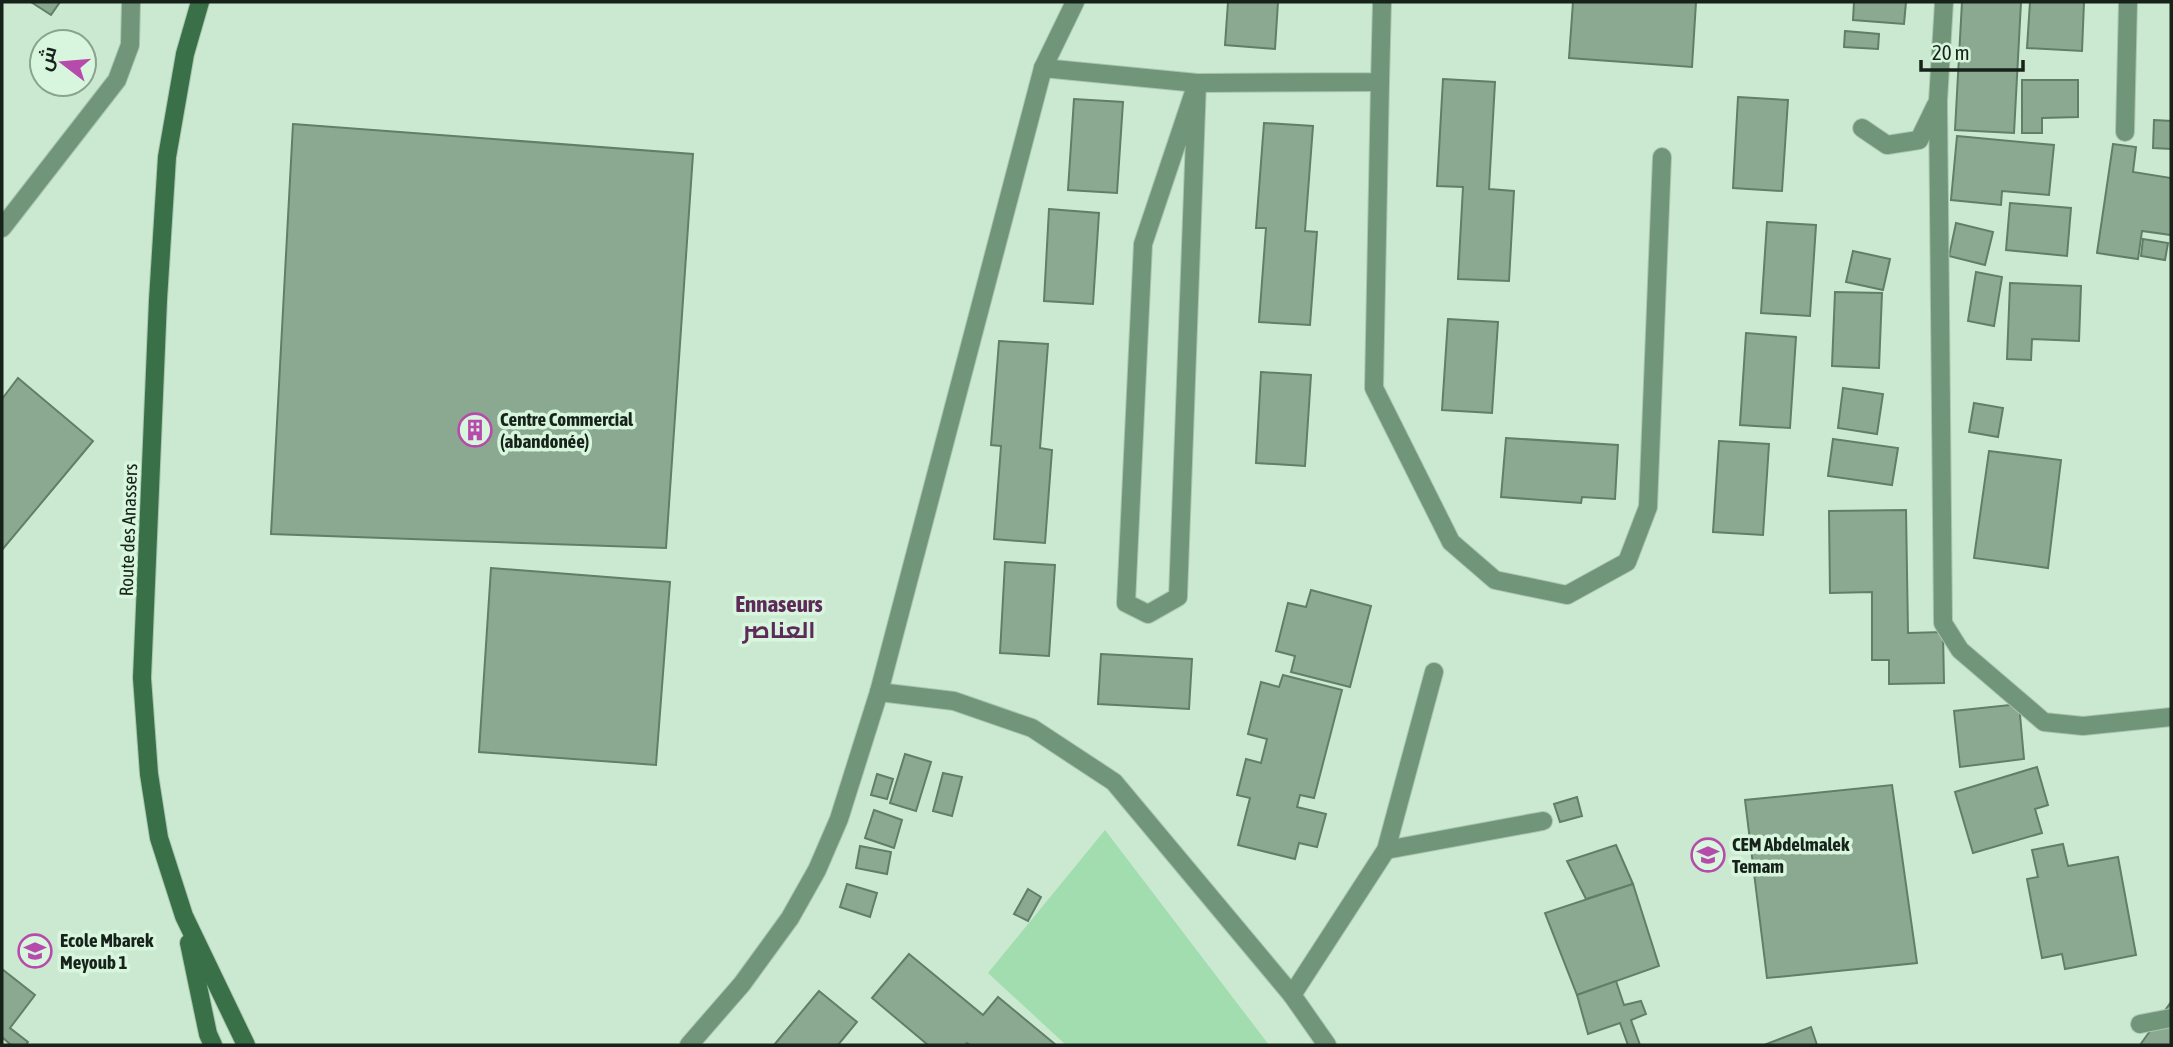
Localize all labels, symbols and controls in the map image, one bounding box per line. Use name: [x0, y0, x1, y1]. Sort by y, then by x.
north arrow: [28, 28, 98, 98]
scale bar: [1921, 28, 2022, 72]
text: 20 m: [1932, 40, 1970, 64]
text: ش: [33, 44, 62, 73]
place label: Centre Commercial (abandonée): [500, 408, 634, 452]
building icon: Centre Commercial (abandonée): [456, 411, 494, 449]
street label: Route des Anassers: [115, 463, 141, 597]
district label: Ennaseurs العناصر: [735, 591, 823, 644]
place label: CEM Abdelmalek Temam: [1732, 833, 1850, 877]
school or university icon: CEM Abdelmalek Temam: [1689, 836, 1727, 874]
place label: Ecole Mbarek Meyoub 1: [60, 929, 154, 973]
school or university icon: Ecole Mbarek Meyoub 1: [16, 932, 54, 970]

